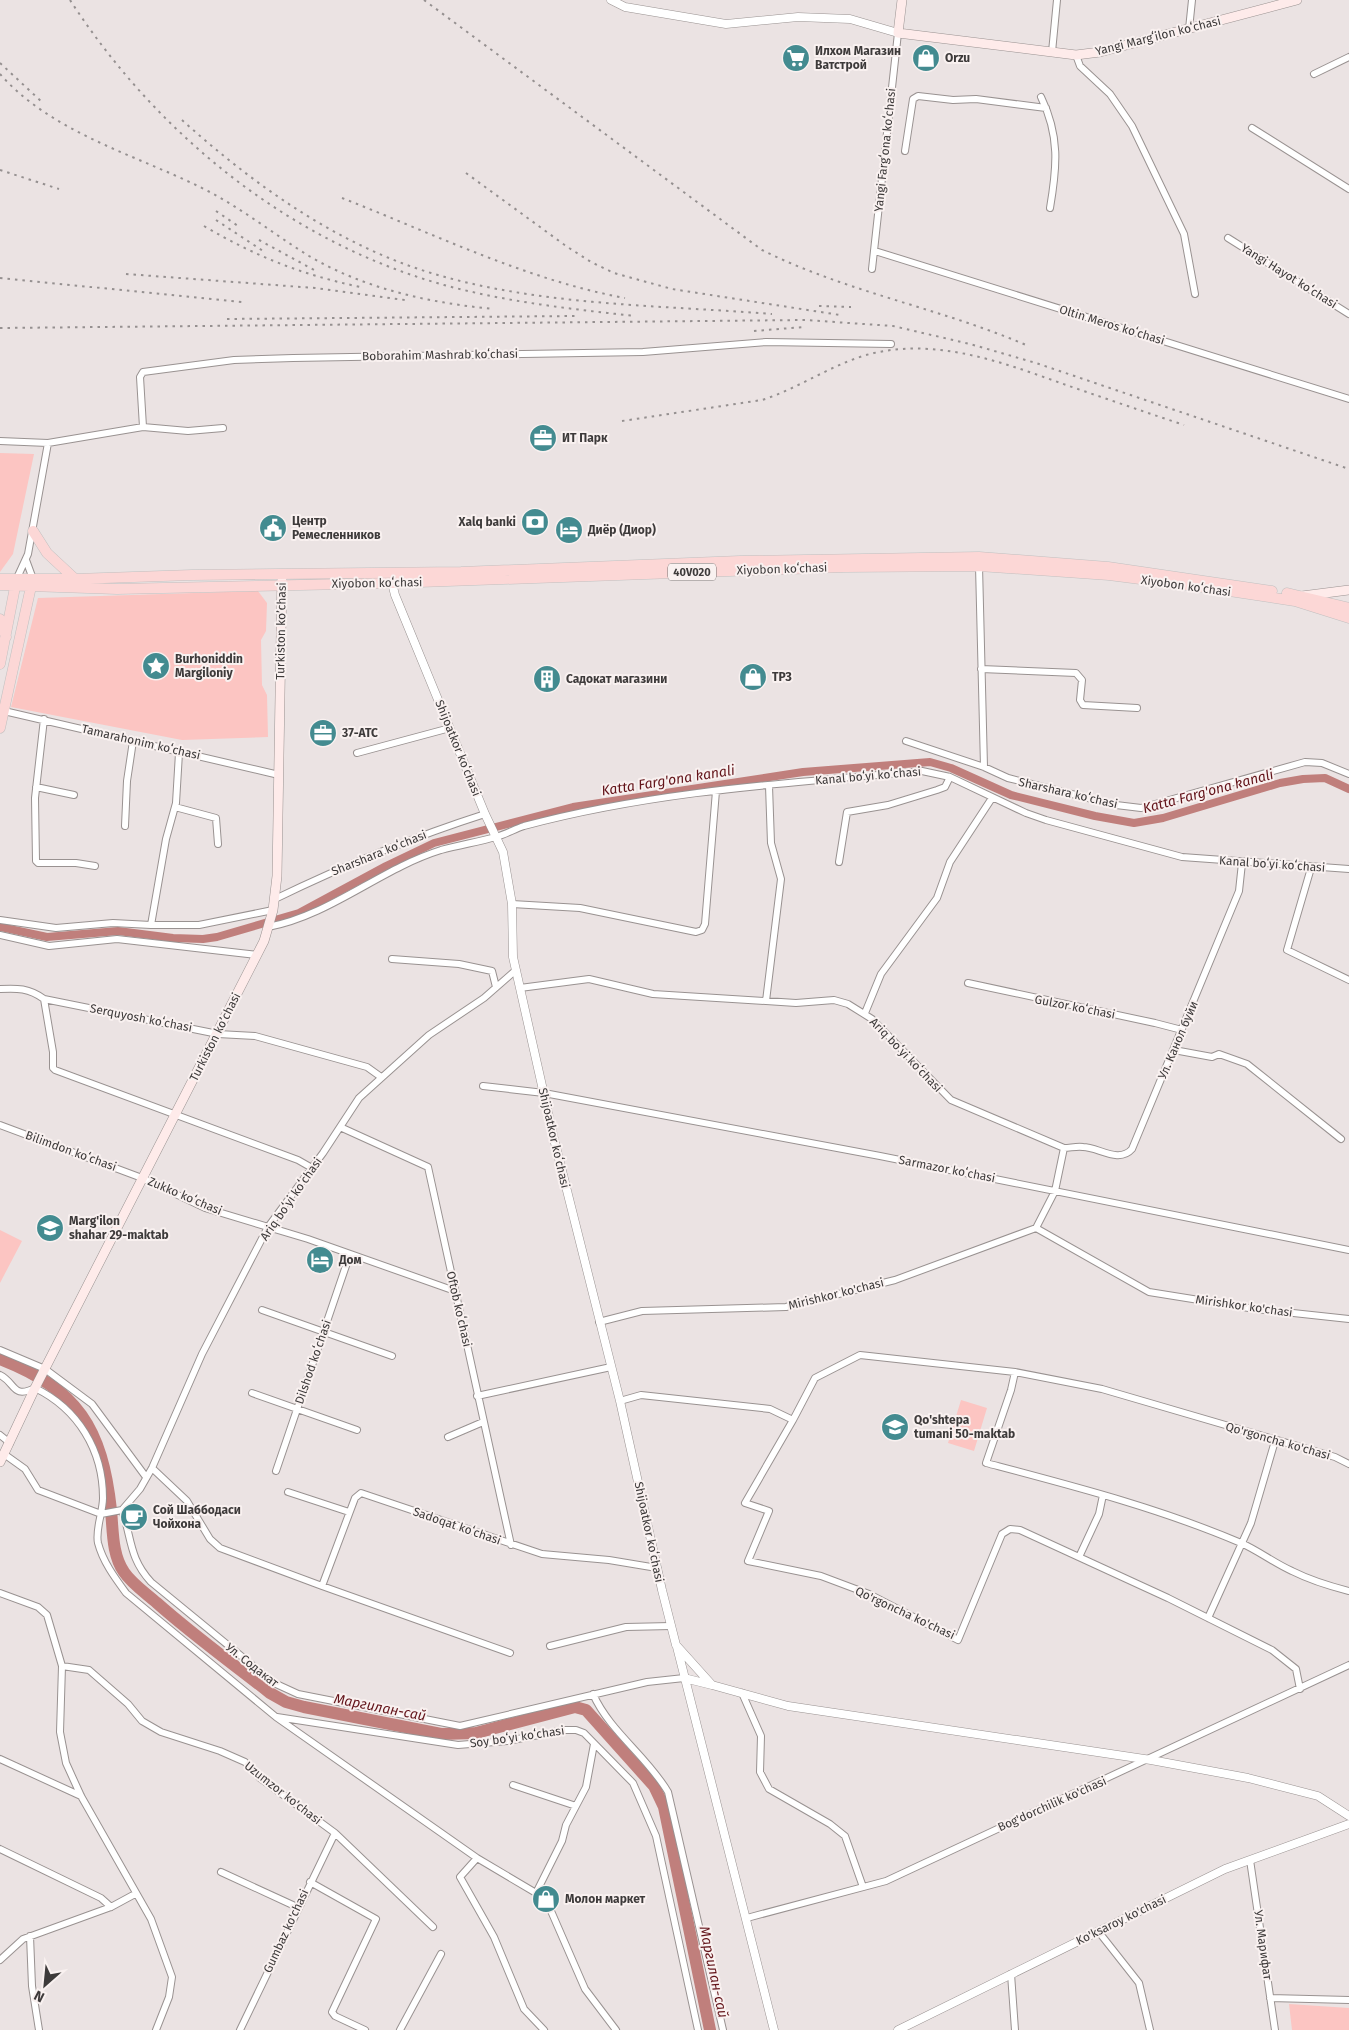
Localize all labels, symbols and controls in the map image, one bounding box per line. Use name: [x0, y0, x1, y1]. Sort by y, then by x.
street label: Yangi Margʻilon koʻchasi: [1094, 13, 1222, 58]
supermarket icon: Илхом Магазин Ватстрой: [781, 43, 811, 73]
shop icon: Orzu: [911, 43, 941, 73]
place label: Илхом Магазин Ватстрой: [815, 44, 901, 72]
place label: Orzu: [945, 51, 970, 65]
street label: Yangi Fargʻona koʻchasi: [871, 87, 898, 213]
street label: Yangi Hayot koʻchasi: [1238, 240, 1340, 311]
street label: Oltin Meros koʻchasi: [1058, 301, 1167, 348]
street label: Boborahim Mashrab koʻchasi: [362, 346, 518, 363]
office icon: ИТ Парк: [528, 423, 558, 453]
place label: ИТ Парк: [562, 431, 608, 445]
bank icon: Xalq banki: [520, 507, 550, 537]
public building icon: Центр Ремесленников: [258, 513, 288, 543]
place label: Центр Ремесленников: [292, 514, 381, 542]
place label: Xalq banki: [458, 515, 516, 529]
hotel icon: Диёр (Диор): [554, 515, 584, 545]
place label: Диёр (Диор): [587, 523, 656, 537]
street label: Xiyobon koʻchasi: [736, 559, 828, 578]
road number: 40V020: [668, 564, 716, 580]
street label: Xiyobon koʻchasi: [1140, 572, 1232, 599]
street label: Xiyobon koʻchasi: [332, 574, 422, 591]
street label: Turkiston ko’chasi: [273, 582, 289, 680]
place icon: Burhoniddin Margiloniy: [141, 651, 171, 681]
place label: Burhoniddin Margiloniy: [175, 652, 243, 680]
shop icon: ТРЗ: [738, 662, 768, 692]
building icon: Садокат магазини: [532, 664, 562, 694]
place label: ТРЗ: [772, 670, 792, 684]
place label: Садокат магазини: [566, 672, 667, 686]
street label: Shijoatkor koʻchasi: [432, 697, 485, 798]
office icon: 37-АТС: [308, 718, 338, 748]
street label: Tamarahonim koʻchasi: [80, 721, 202, 762]
place label: 37-АТС: [341, 726, 378, 740]
water label: Katta Farg'ona kanali: [600, 762, 736, 799]
street label: Kanal boʻyi koʻchasi: [814, 763, 922, 788]
water label: Katta Farg'ona kanali: [1141, 766, 1275, 817]
street label: Sharshara koʻchasi: [1017, 774, 1119, 811]
street label: Sharshara koʻchasi: [329, 827, 429, 878]
street label: Kanal boʻyi koʻchasi: [1218, 852, 1326, 875]
street label: Turkiston ko’chasi: [187, 990, 243, 1084]
street label: Gulzor koʻchasi: [1033, 991, 1117, 1022]
street label: Ул. Канол буйи: [1155, 999, 1201, 1081]
street label: Serquyosh koʻchasi: [89, 1000, 194, 1035]
street label: Ariq boʻyi koʻchasi: [867, 1014, 946, 1095]
street label: Shijoatkor koʻchasi: [536, 1086, 573, 1190]
street label: Bilimdon koʻchasi: [24, 1127, 119, 1174]
street label: Sarmazor koʻchasi: [897, 1152, 997, 1185]
street label: Ariq boʻyi koʻchasi: [256, 1154, 325, 1243]
street label: Zukko koʻchasi: [146, 1173, 225, 1218]
school or university icon: Marg'ilon shahar 29-maktab: [35, 1213, 65, 1243]
place label: Marg'ilon shahar 29-maktab: [69, 1214, 169, 1242]
hotel icon: Дом: [305, 1245, 335, 1275]
place label: Дом: [338, 1253, 362, 1267]
street label: Oftob koʻchasi: [443, 1269, 476, 1348]
street label: Mirishkor ko'chasi: [787, 1275, 885, 1313]
street label: Mirishkor ko'chasi: [1195, 1292, 1293, 1320]
street label: Dilshod koʻchasi: [291, 1318, 334, 1406]
school or university icon: Qo'shtepa tumani 50-maktab: [880, 1412, 910, 1442]
place label: Qo'shtepa tumani 50-maktab: [914, 1413, 1015, 1441]
street label: Qo'rgoncha ko'chasi: [1224, 1419, 1332, 1463]
street label: Shijoatkor koʻchasi: [631, 1480, 667, 1584]
cafe icon: Сой Шаббодаси Чойхона: [119, 1502, 149, 1532]
place label: Сой Шаббодаси Чойхона: [153, 1503, 241, 1531]
street label: Sadoqat koʻchasi: [411, 1503, 503, 1548]
street label: Qo'rgoncha ko'chasi: [853, 1584, 957, 1642]
street label: Ул. Содакат: [223, 1640, 282, 1690]
water label: Маргилан-сай: [332, 1690, 427, 1725]
street label: Soy boʻyi koʻchasi: [469, 1722, 565, 1751]
street label: Uzumzor ko'chasi: [242, 1759, 324, 1827]
street label: Bog'dorchilik ko'chasi: [995, 1774, 1109, 1834]
shop icon: Молон маркет: [531, 1884, 561, 1914]
street label: Gumbaz ko'chasi: [261, 1887, 311, 1975]
place label: Молон маркет: [565, 1892, 646, 1906]
street label: Ko'ksaroy ko'chasi: [1074, 1892, 1168, 1948]
street label: Ул. Марифат: [1251, 1909, 1275, 1981]
water label: Маргилан-сай: [695, 1925, 732, 2020]
north arrow: [20, 1960, 70, 2010]
text: N: [31, 1986, 47, 2006]

